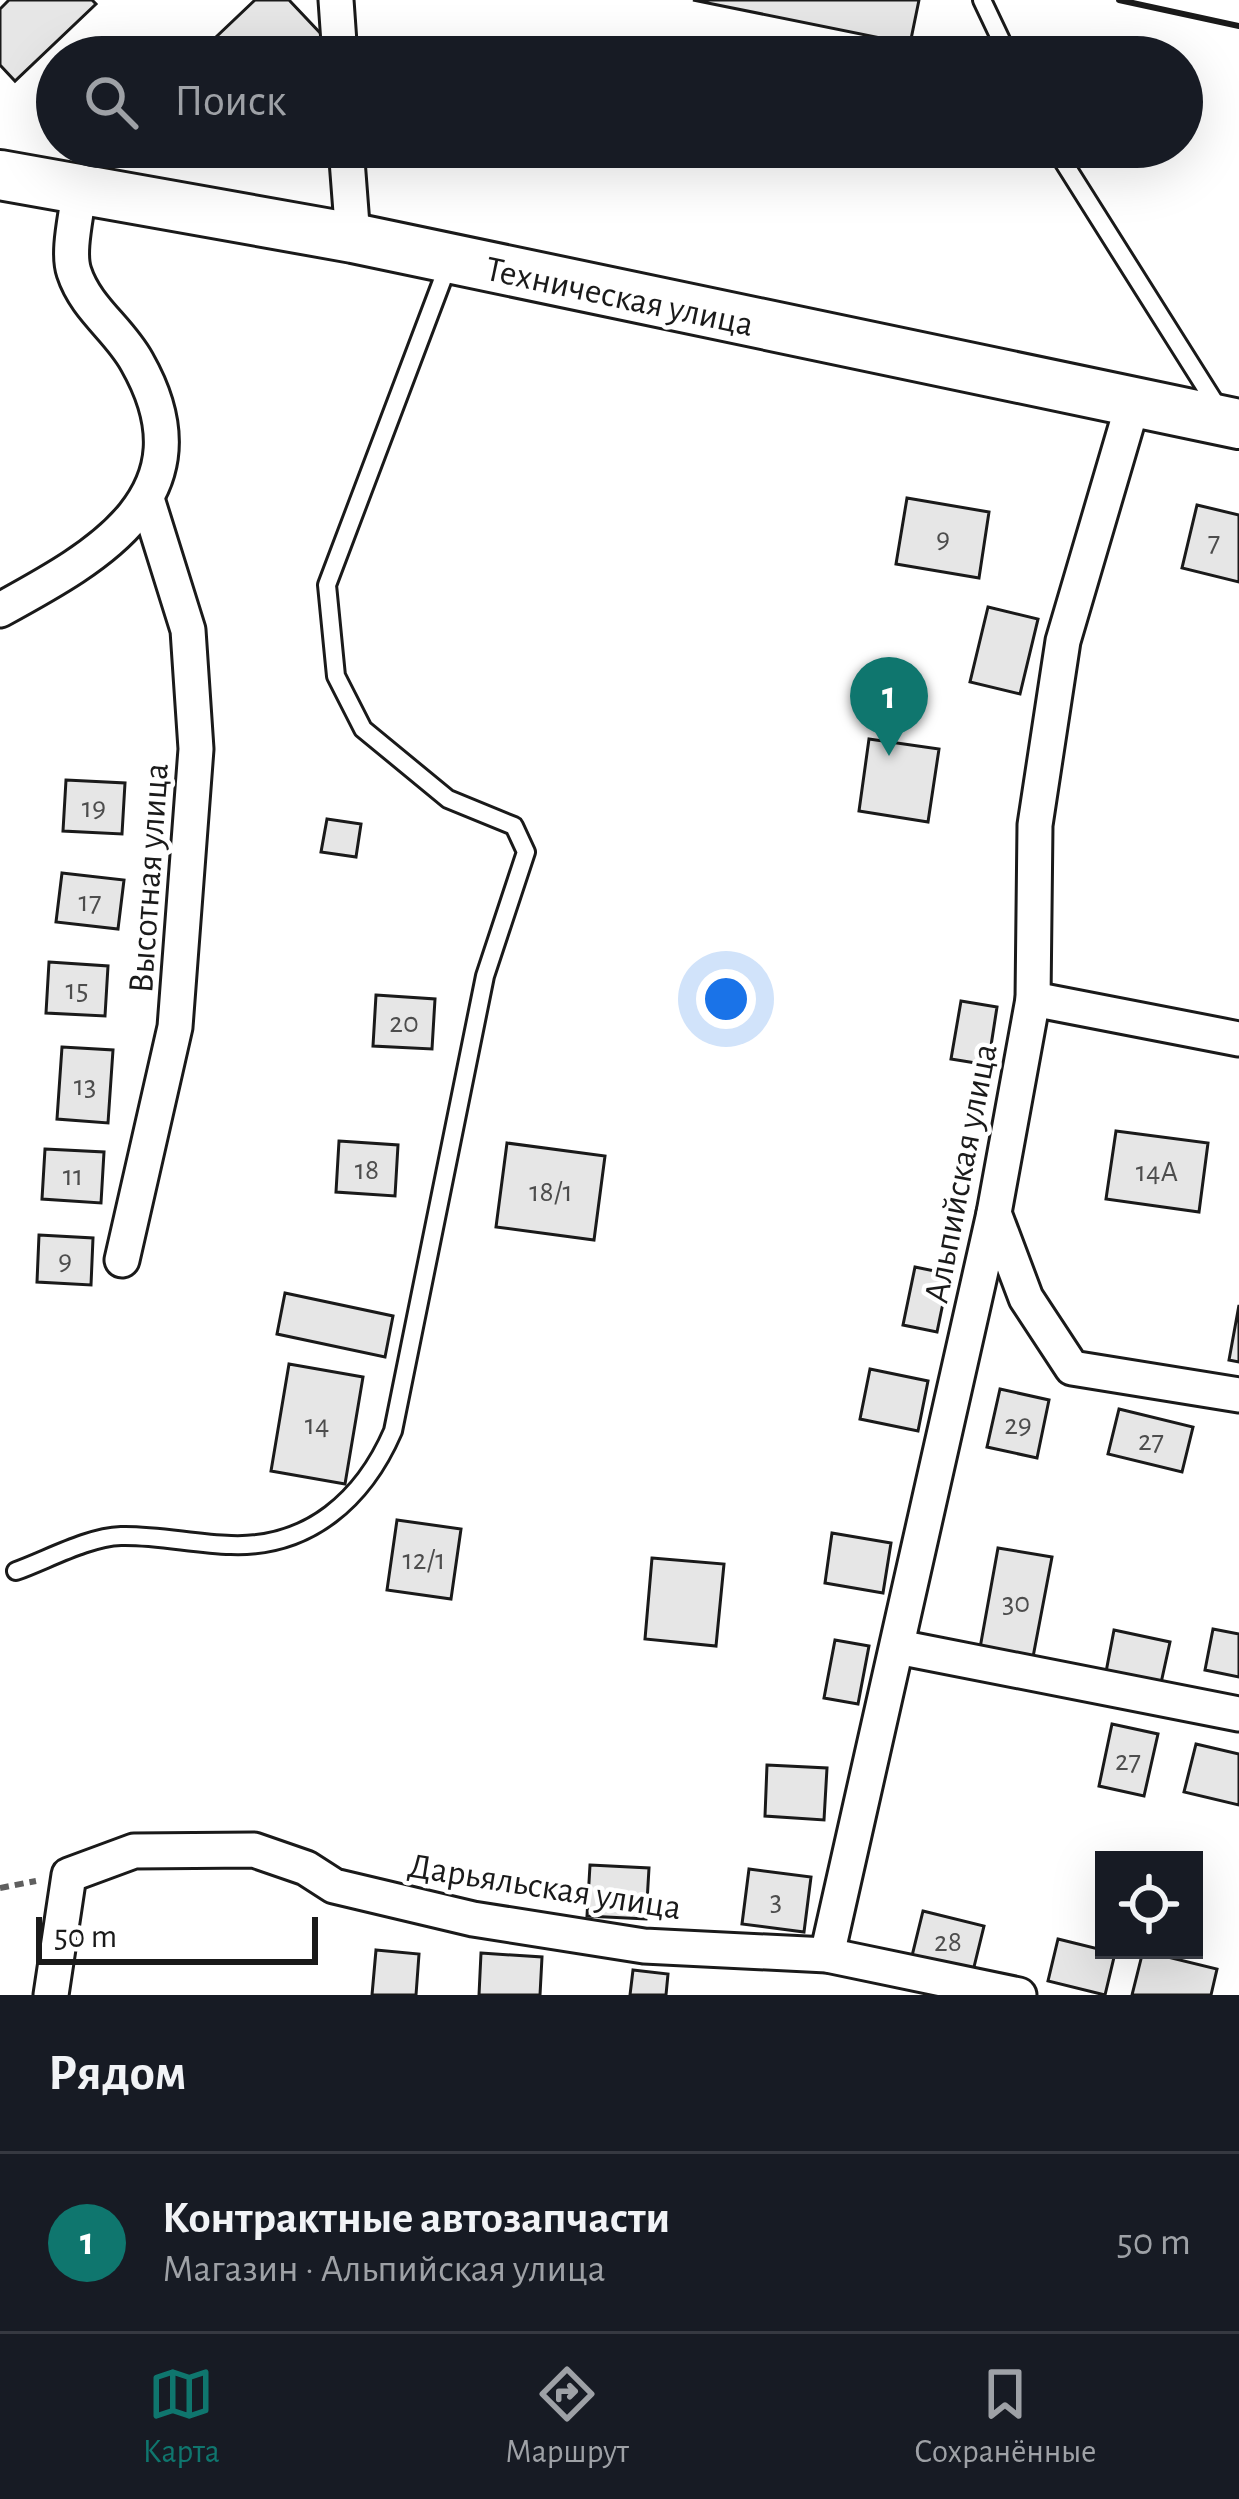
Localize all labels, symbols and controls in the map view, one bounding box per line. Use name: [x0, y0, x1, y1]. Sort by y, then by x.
search box: [36, 36, 1203, 168]
icon: search: [78, 69, 144, 135]
text: Поиск: [174, 79, 286, 124]
street label: Техническая улица: [482, 251, 757, 343]
house number: 9: [936, 524, 950, 554]
house number: 7: [1208, 527, 1220, 557]
pin: 1: [850, 657, 928, 756]
street label: Высотная улица: [123, 762, 175, 994]
house number: 19: [82, 793, 106, 823]
house number: 17: [79, 887, 101, 917]
your location: [696, 969, 756, 1029]
house number: 15: [66, 975, 88, 1005]
house number: 20: [389, 1008, 419, 1038]
street label: Альпийская улица: [918, 1041, 1004, 1306]
house number: 13: [74, 1071, 96, 1101]
house number: 18: [355, 1155, 379, 1185]
house number: 14А: [1136, 1157, 1178, 1187]
house number: 11: [63, 1161, 83, 1191]
house number: 18/1: [529, 1177, 573, 1207]
house number: 9: [58, 1246, 72, 1276]
house number: 14: [305, 1410, 329, 1440]
house number: 29: [1004, 1410, 1032, 1440]
house number: 27: [1138, 1426, 1164, 1456]
house number: 12/1: [403, 1545, 445, 1575]
house number: 30: [1002, 1588, 1030, 1618]
house number: 27: [1115, 1746, 1141, 1776]
street label: Дарьяльская улица: [406, 1848, 684, 1926]
map controls: [1095, 1851, 1203, 1959]
button: locate: [1095, 1851, 1203, 1959]
house number: 3: [770, 1886, 782, 1916]
scale bar: [36, 1911, 318, 1964]
text: 50 m: [54, 1921, 117, 1954]
house number: 28: [934, 1927, 962, 1957]
text: Рядом: [48, 2048, 187, 2099]
text: Контрактные автозапчасти: [162, 2196, 670, 2241]
text: 1: [80, 2223, 94, 2262]
text: 50 m: [1116, 2223, 1191, 2262]
text: Магазин · Альпийская улица: [162, 2250, 606, 2289]
tab: Карта: [143, 2361, 220, 2473]
tab: Маршрут: [505, 2361, 629, 2473]
tab: Сохранённые: [914, 2361, 1096, 2473]

